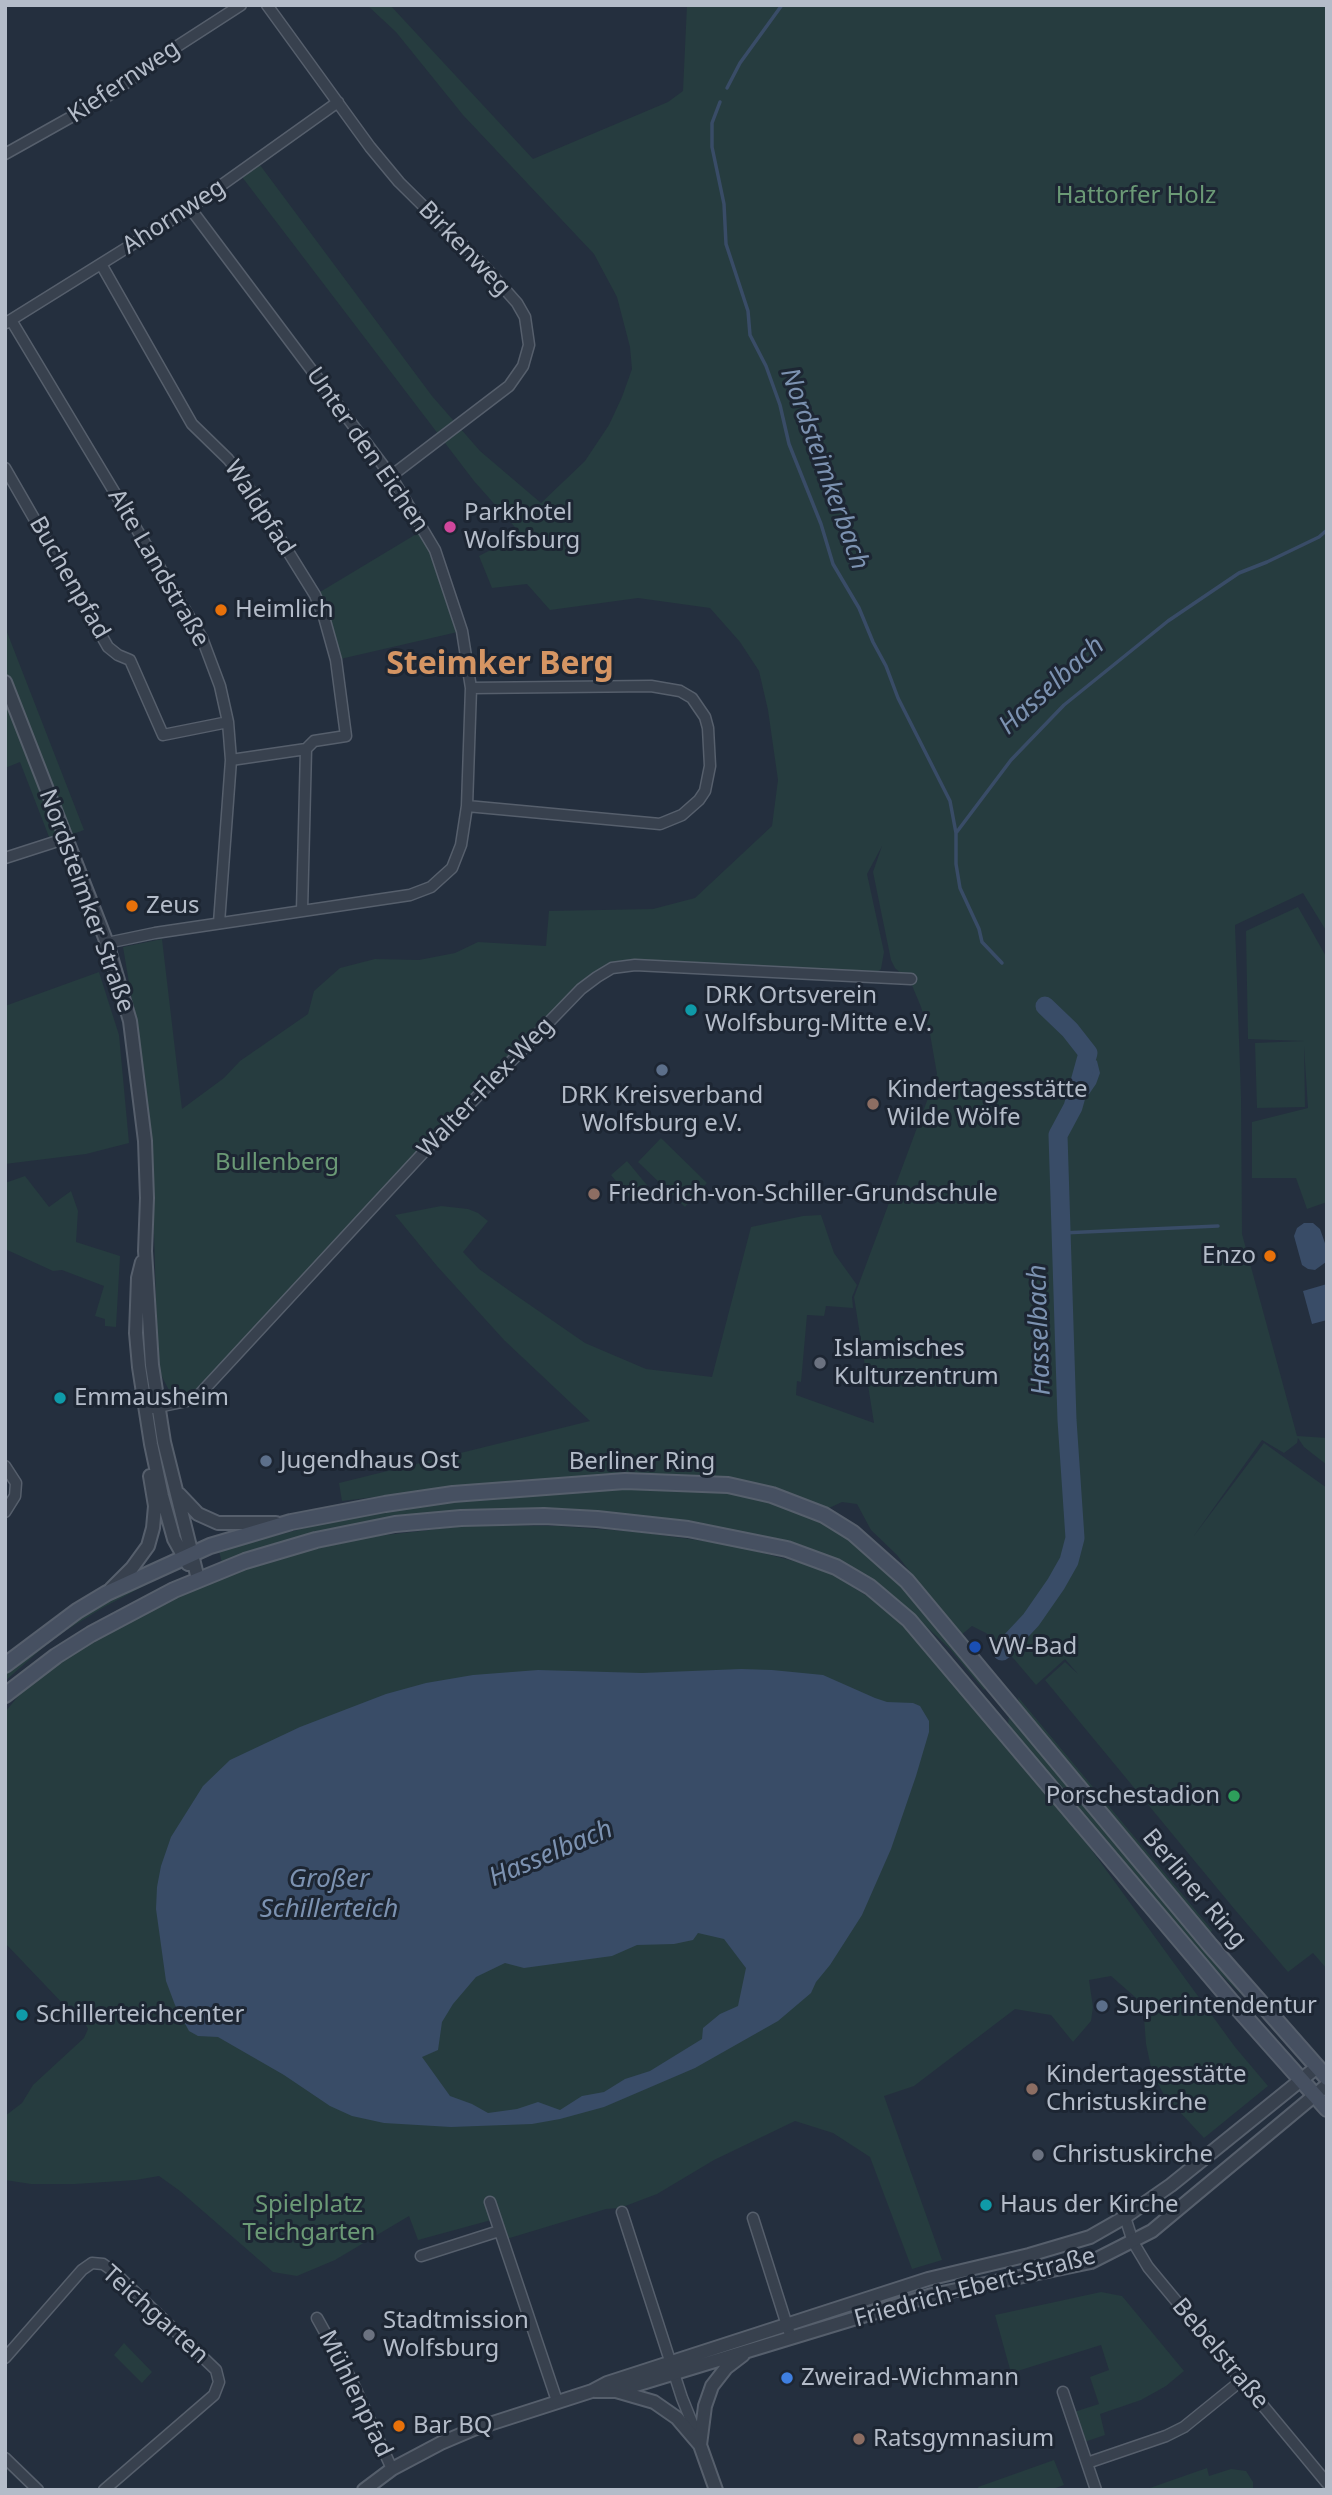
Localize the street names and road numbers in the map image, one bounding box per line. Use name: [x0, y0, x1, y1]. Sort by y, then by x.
street label: Kiefernweg: [63, 34, 185, 130]
street label: Ahornweg: [117, 173, 231, 261]
street label: Birkenweg: [412, 196, 516, 302]
street label: Unter den Eichen: [299, 362, 435, 538]
street label: Waldpfad: [218, 455, 300, 561]
street label: Alte Landstraße: [101, 484, 215, 652]
street label: Buchenpfad: [22, 512, 116, 644]
street label: Nordsteimker Straße: [32, 786, 140, 1016]
street label: Walter-Flex-Weg: [412, 1012, 560, 1164]
street label: Berliner Ring: [569, 1448, 715, 1476]
street label: Berliner Ring: [1136, 1824, 1252, 1954]
street label: Friedrich-Ebert-Straße: [851, 2242, 1099, 2334]
street label: Teichgarten: [96, 2260, 214, 2370]
street label: Bebelstraße: [1165, 2293, 1275, 2415]
street label: Mühlenpfad: [312, 2326, 398, 2462]

